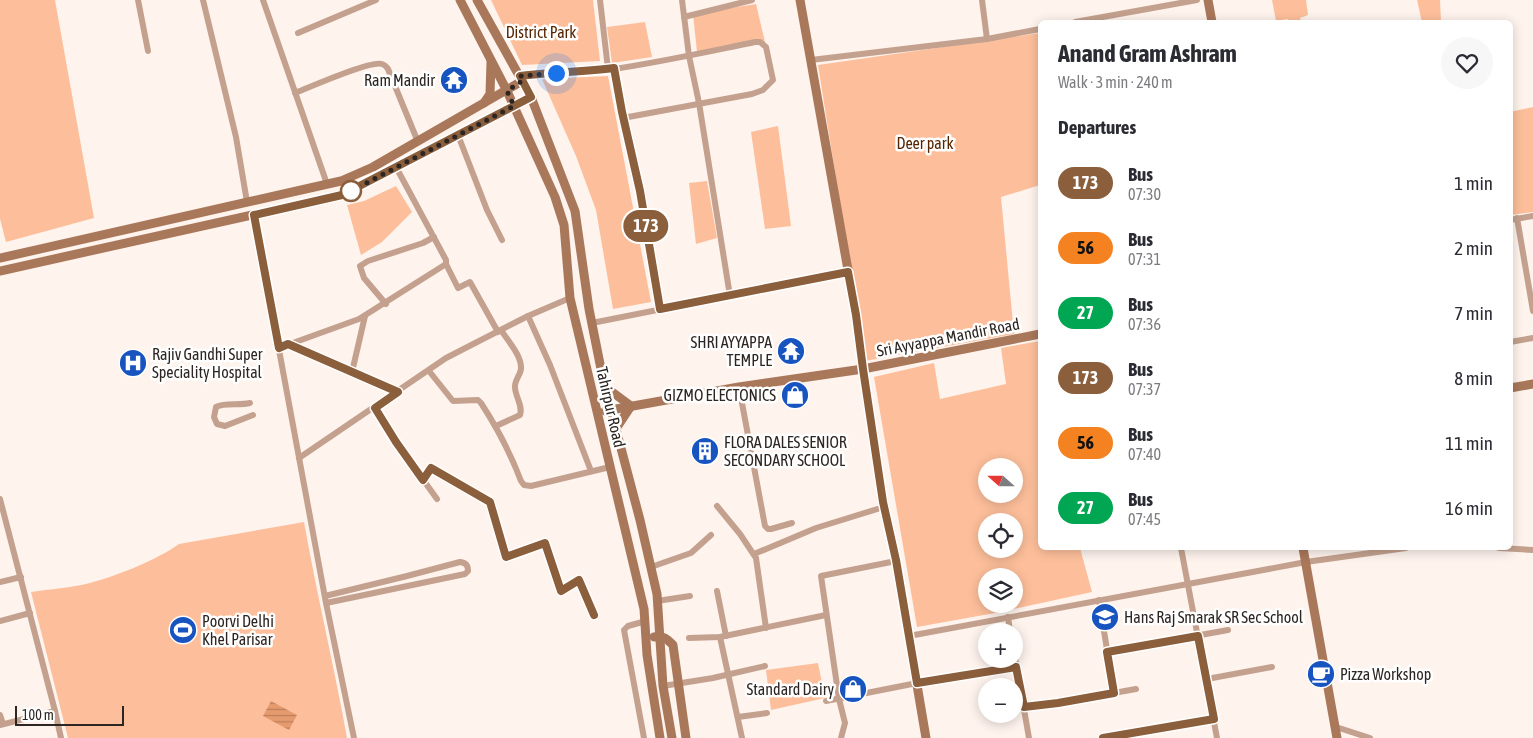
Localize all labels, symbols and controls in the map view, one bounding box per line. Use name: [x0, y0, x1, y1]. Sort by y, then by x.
park label: District Park: [506, 23, 576, 41]
button: heart: [1441, 37, 1493, 89]
text: Anand Gram Ashram: [1058, 40, 1237, 67]
your location: [544, 61, 569, 86]
temple icon: Ram Mandir: [439, 65, 469, 95]
place label: Ram Mandir: [364, 71, 435, 89]
text: Walk · 3 min · 240 m: [1058, 73, 1172, 91]
text: Departures: [1058, 116, 1136, 138]
park label: Deer park: [896, 134, 954, 153]
text: Bus: [1128, 163, 1153, 185]
text: 173: [1073, 172, 1098, 193]
text: 1 min: [1454, 172, 1493, 194]
unlabelled marker: [340, 180, 362, 202]
text: 07:30: [1128, 185, 1161, 203]
line badge: 173: [617, 210, 675, 242]
text: 173: [633, 215, 659, 236]
text: Bus: [1128, 228, 1153, 250]
text: 56: [1077, 237, 1094, 258]
text: 2 min: [1454, 237, 1493, 259]
text: 07:31: [1128, 250, 1161, 268]
text: Bus: [1128, 293, 1153, 315]
text: 27: [1077, 302, 1094, 323]
text: 7 min: [1454, 302, 1493, 324]
street label: Sri Ayyappa Mandir Road: [875, 314, 1021, 361]
text: 07:36: [1128, 315, 1161, 333]
place label: SHRI AYYAPPA TEMPLE: [691, 333, 772, 369]
temple icon: SHRI AYYAPPA TEMPLE: [776, 336, 806, 366]
place label: Rajiv Gandhi Super Speciality Hospital: [152, 345, 263, 382]
hospital icon: Rajiv Gandhi Super Speciality Hospital: [118, 348, 148, 378]
text: Bus: [1128, 358, 1153, 380]
street label: Tahirpur Road: [592, 365, 629, 449]
text: 173: [1073, 367, 1098, 388]
text: 8 min: [1454, 367, 1493, 389]
shop icon: GIZMO ELECTONICS: [780, 380, 810, 410]
text: 07:37: [1128, 380, 1161, 398]
place label: GIZMO ELECTONICS: [663, 386, 776, 404]
text: Bus: [1128, 423, 1153, 445]
text: 56: [1077, 432, 1094, 453]
text: 11 min: [1445, 432, 1493, 454]
place label: FLORA DALES SENIOR SECONDARY SCHOOL: [724, 433, 847, 469]
building icon: FLORA DALES SENIOR SECONDARY SCHOOL: [690, 436, 720, 466]
text: 07:40: [1128, 445, 1161, 463]
north arrow: [978, 458, 1022, 502]
map controls: [978, 458, 1023, 723]
text: Bus: [1128, 488, 1153, 510]
text: 27: [1077, 497, 1094, 518]
text: 16 min: [1445, 497, 1493, 519]
text: 07:45: [1128, 510, 1161, 528]
button: locate: [978, 513, 1023, 558]
button: layers: [978, 568, 1023, 613]
school or university icon: Hans Raj Smarak SR Sec School: [1090, 602, 1120, 632]
place label: Hans Raj Smarak SR Sec School: [1124, 608, 1304, 627]
place label: Poorvi Delhi Khel Parisar: [202, 612, 274, 648]
sports icon: Poorvi Delhi Khel Parisar: [168, 615, 198, 645]
button: +: [978, 623, 1023, 668]
cafe icon: Pizza Workshop: [1306, 659, 1336, 689]
place label: Pizza Workshop: [1340, 665, 1431, 684]
shop icon: Standard Dairy: [838, 674, 868, 704]
button: −: [978, 678, 1023, 723]
place label: Standard Dairy: [747, 680, 834, 699]
scale bar: [15, 703, 124, 726]
text: 100 m: [22, 707, 54, 723]

